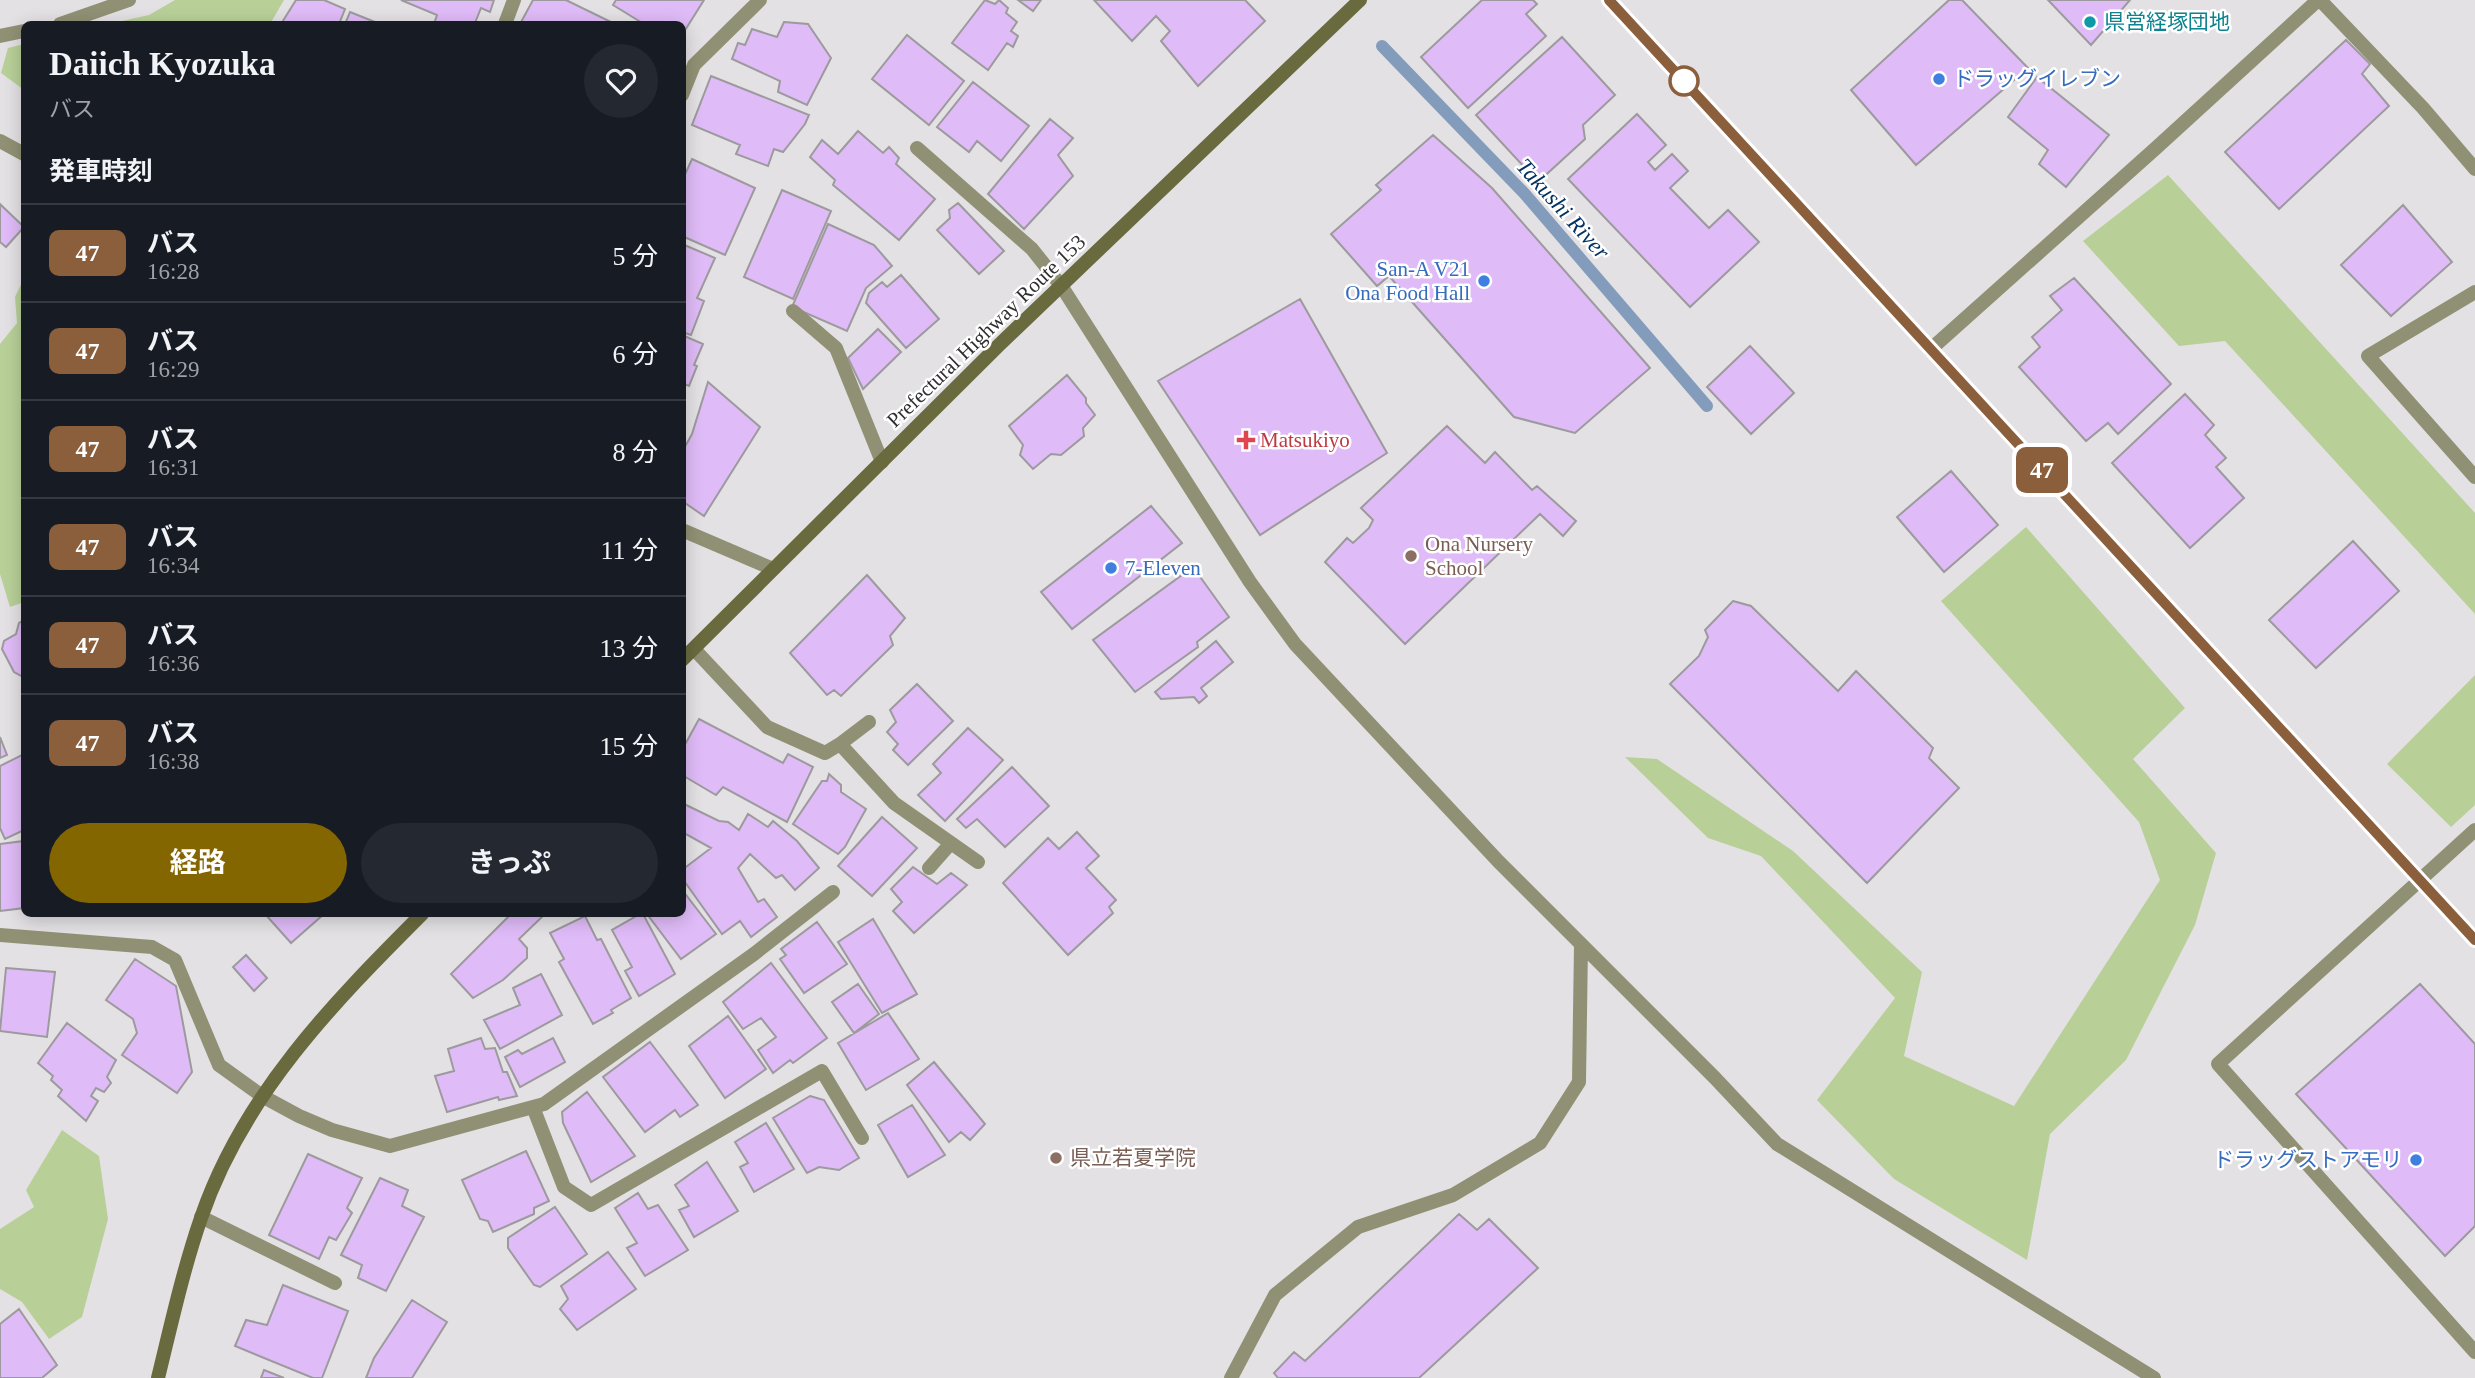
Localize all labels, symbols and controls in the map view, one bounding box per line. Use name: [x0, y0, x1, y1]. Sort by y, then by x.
place label: 県営経塚団地: [2104, 10, 2230, 34]
marker: 県営経塚団地: [2082, 14, 2098, 30]
button: heart: [584, 44, 658, 118]
text: Daiich Kyozuka: [49, 46, 275, 82]
unlabelled marker: [1669, 66, 1699, 96]
place label: ドラッグイレブン: [1953, 67, 2121, 91]
marker: ドラッグイレブン: [1931, 71, 1947, 87]
text: バス: [49, 97, 95, 122]
water label: Takushi River: [1511, 154, 1615, 265]
text: 発車時刻: [49, 157, 153, 186]
text: バス: [147, 229, 199, 258]
street label: Prefectural Highway Route 153: [882, 230, 1090, 432]
text: 47: [76, 240, 100, 266]
text: 5 分: [612, 242, 658, 271]
place label: San-A V21 Ona Food Hall: [1345, 257, 1470, 305]
text: 16:28: [147, 259, 199, 284]
marker: San-A V21 Ona Food Hall: [1476, 273, 1492, 289]
text: バス: [147, 327, 199, 356]
text: 47: [76, 338, 100, 364]
text: 6 分: [612, 340, 658, 369]
text: 16:29: [147, 357, 199, 382]
text: バス: [147, 425, 199, 454]
place label: Matsukiyo: [1260, 428, 1350, 452]
marker: Matsukiyo: [1238, 432, 1254, 448]
text: 47: [76, 436, 100, 462]
text: 8 分: [612, 438, 658, 467]
line badge: 47: [2010, 447, 2074, 493]
text: 16:31: [147, 455, 199, 480]
text: 47: [2030, 457, 2054, 483]
text: バス: [147, 523, 199, 552]
place label: Ona Nursery School: [1425, 532, 1533, 580]
text: 47: [76, 534, 100, 560]
text: 11 分: [600, 536, 658, 565]
marker: Ona Nursery School: [1403, 548, 1419, 564]
text: 16:34: [147, 553, 199, 578]
place label: 7-Eleven: [1125, 556, 1201, 580]
marker: 7-Eleven: [1103, 560, 1119, 576]
text: バス: [147, 621, 199, 650]
text: 47: [76, 632, 100, 658]
text: 13 分: [599, 634, 658, 663]
text: 16:36: [147, 651, 199, 676]
text: バス: [147, 719, 199, 748]
text: 47: [76, 730, 100, 756]
text: 15 分: [599, 732, 658, 761]
text: 16:38: [147, 749, 199, 774]
button: 経路: [49, 823, 347, 903]
button: きっぷ: [361, 823, 658, 903]
place label: 県立若夏学院: [1070, 1146, 1196, 1170]
place label: ドラッグストアモリ: [2213, 1148, 2402, 1172]
marker: 県立若夏学院: [1048, 1150, 1064, 1166]
marker: ドラッグストアモリ: [2408, 1152, 2424, 1168]

